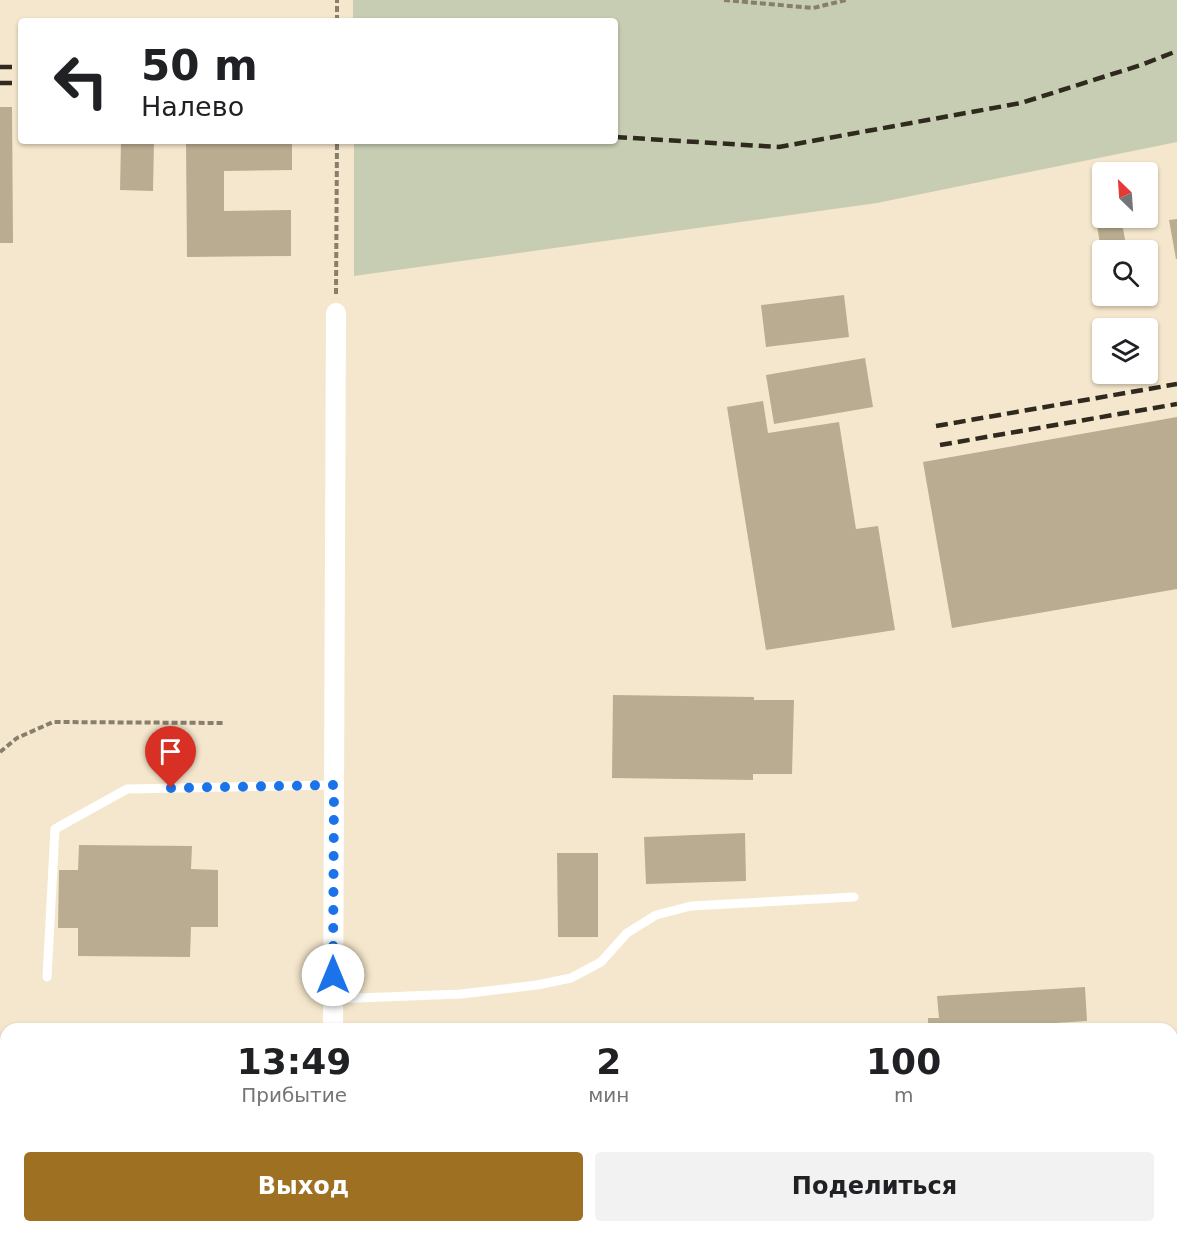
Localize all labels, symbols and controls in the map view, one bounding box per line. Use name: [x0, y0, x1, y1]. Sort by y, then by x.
text: 50 m: [141, 41, 258, 90]
icon: left: [42, 42, 120, 120]
text: Налево: [141, 91, 244, 122]
north arrow: [1092, 162, 1158, 228]
map controls: [1092, 162, 1158, 384]
button: search: [1092, 240, 1158, 306]
button: layers: [1092, 318, 1158, 384]
pin: [145, 726, 196, 788]
icon: arrive: [154, 735, 187, 768]
position arrow: [301, 943, 365, 1007]
text: 13:49: [237, 1041, 351, 1082]
text: 2: [596, 1041, 621, 1082]
text: 100: [866, 1041, 941, 1082]
text: Прибытие: [241, 1083, 347, 1107]
text: мин: [588, 1083, 629, 1107]
text: m: [894, 1083, 913, 1107]
button: Выход: [24, 1152, 583, 1221]
button: Поделиться: [595, 1152, 1154, 1221]

